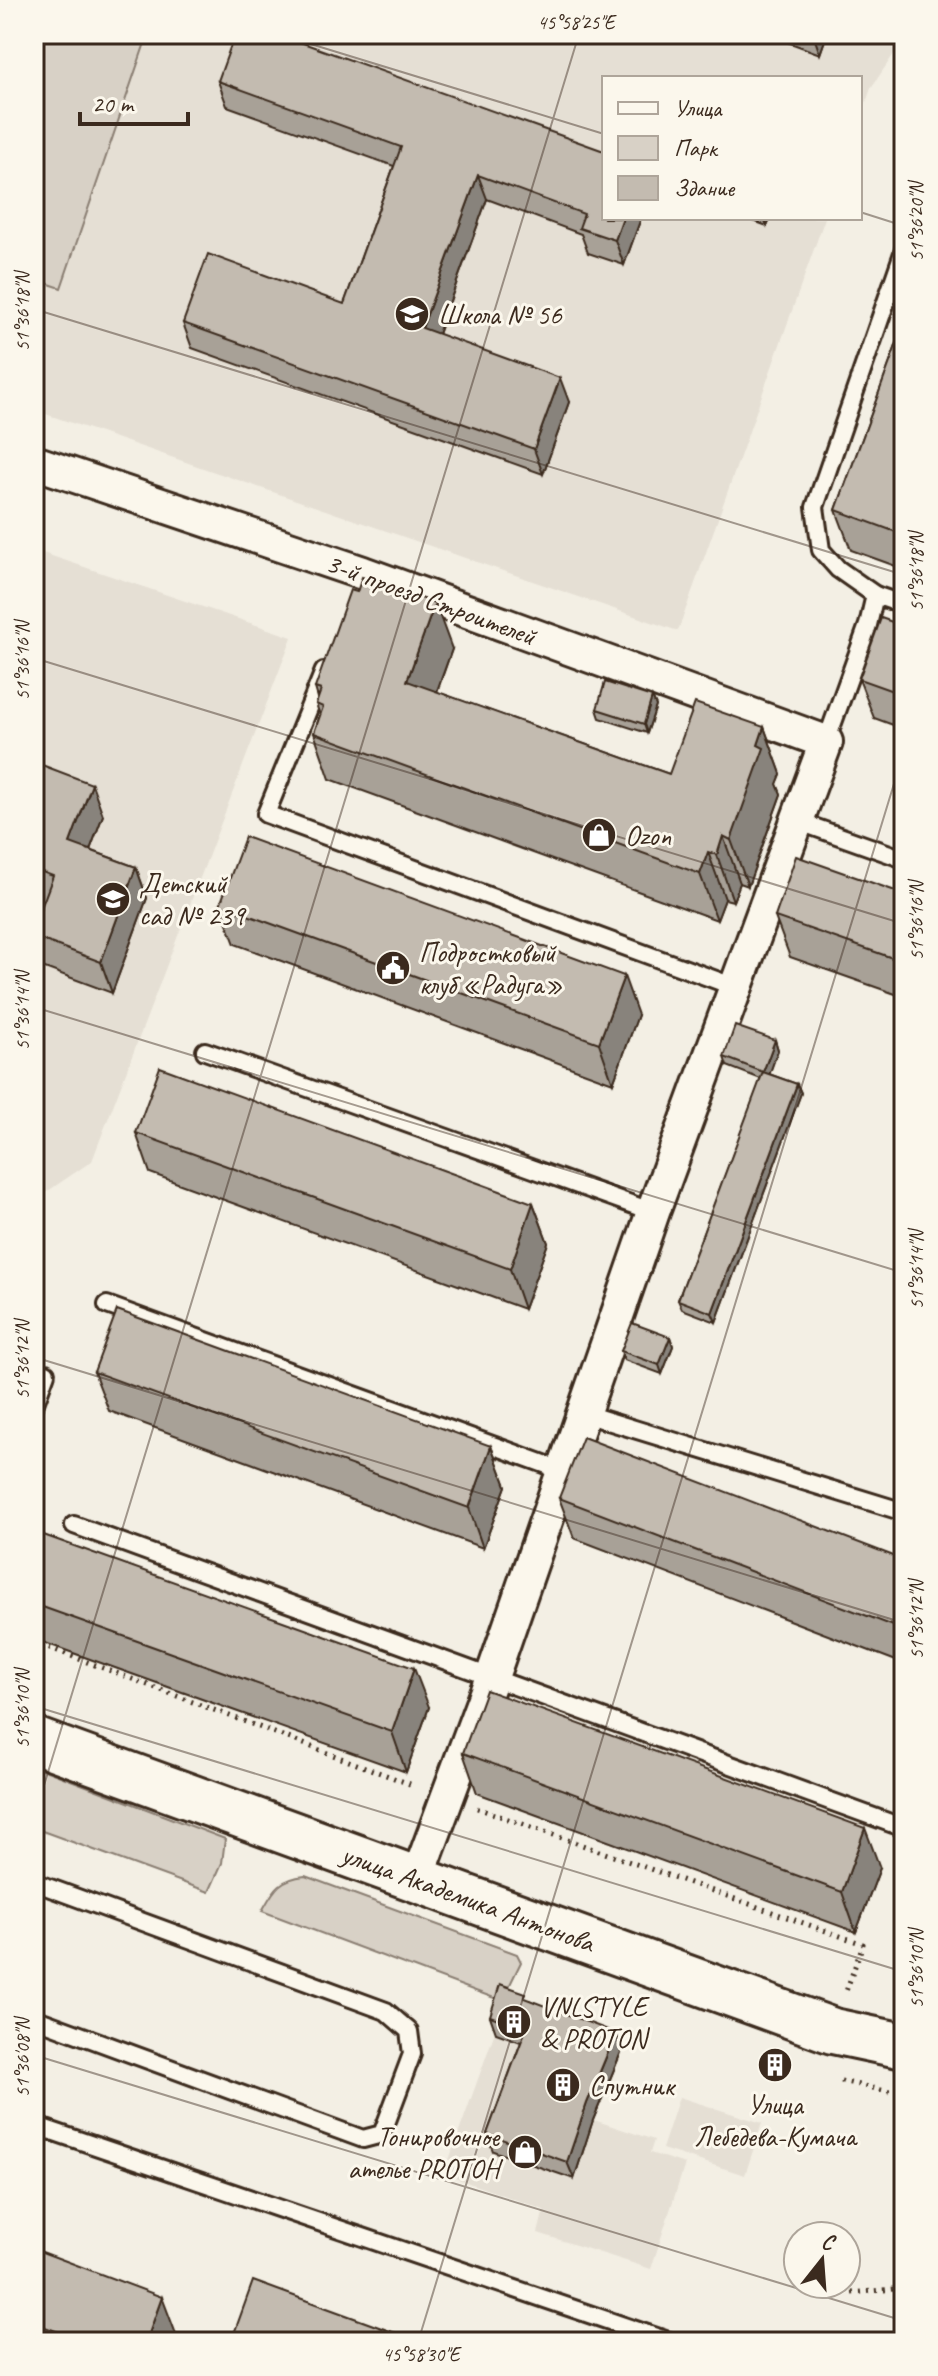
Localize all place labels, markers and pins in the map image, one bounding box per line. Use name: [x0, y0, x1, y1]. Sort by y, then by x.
school or university icon: Школа № 56: [393, 295, 431, 333]
place label: Школа № 56: [438, 297, 563, 332]
shop icon: Ozon: [580, 816, 618, 854]
place label: Ozon: [625, 818, 671, 853]
place label: Детский сад № 239: [139, 866, 247, 933]
school or university icon: Детский сад № 239: [94, 880, 132, 918]
place label: Подростковый клуб «Радуга»: [419, 935, 563, 1002]
public building icon: Подростковый клуб «Радуга»: [374, 949, 412, 987]
place label: VNLSTYLE & PROTON: [540, 1989, 651, 2056]
building icon: VNLSTYLE & PROTON: [495, 2003, 533, 2041]
building icon: Улица Лебедева-Кумача: [756, 2046, 794, 2084]
building icon: Спутник: [544, 2066, 582, 2104]
place label: Спутник: [589, 2068, 676, 2103]
place label: Улица Лебедева-Кумача: [694, 2087, 858, 2154]
place label: Тонировочное ателье PROTOH: [348, 2119, 503, 2186]
shop icon: Тонировочное ателье PROTOH: [506, 2133, 544, 2171]

